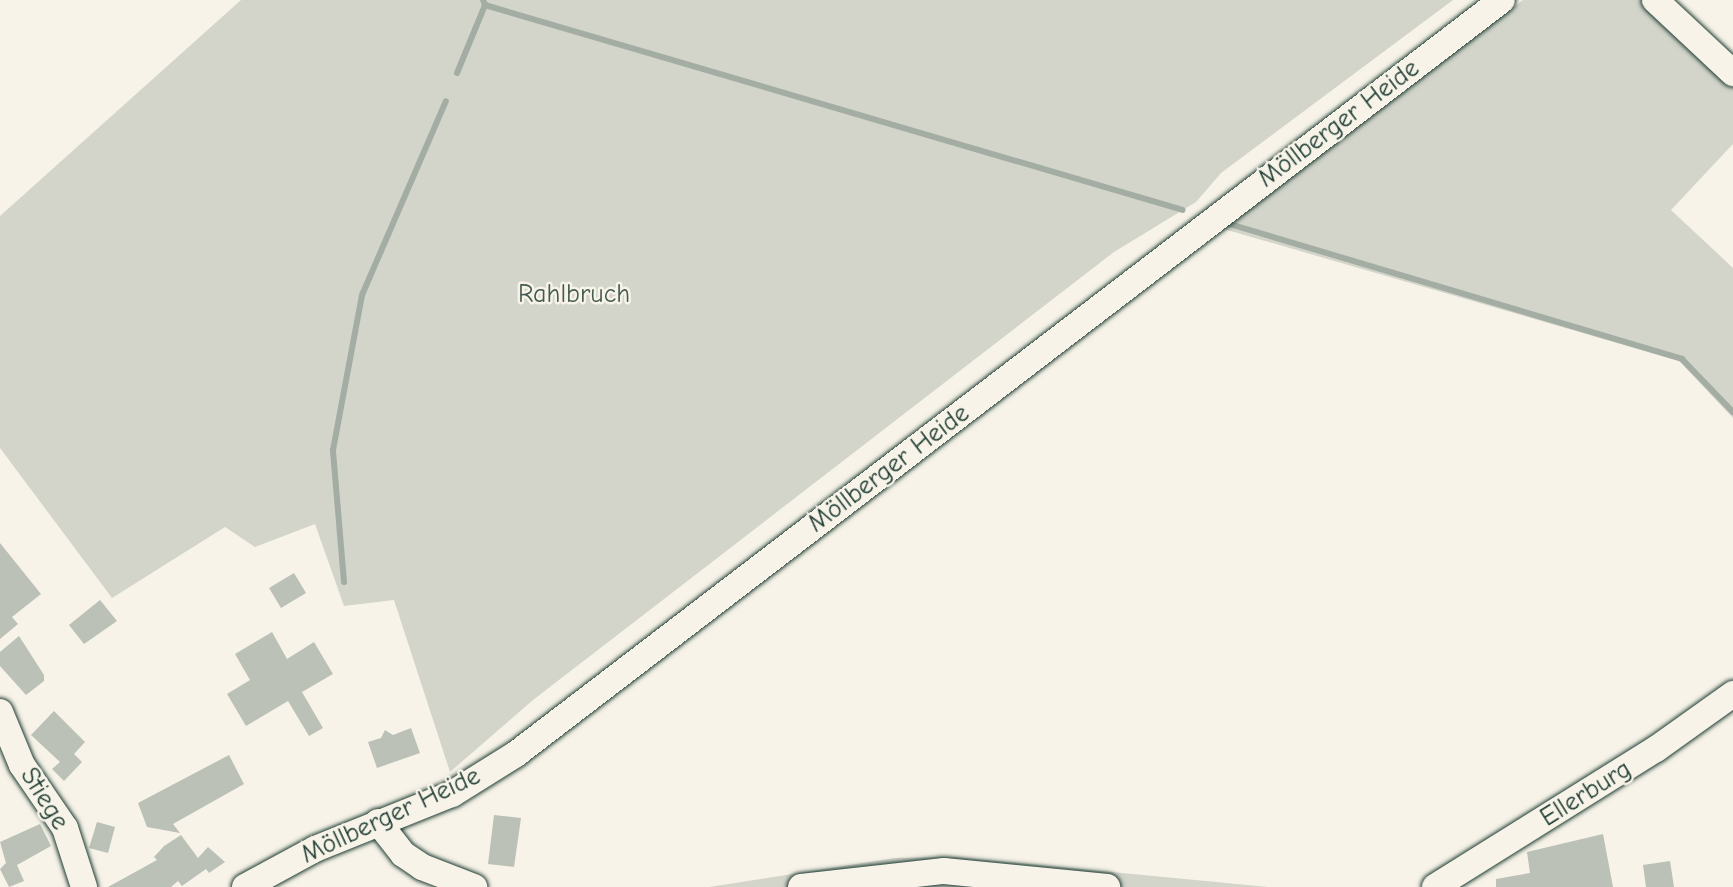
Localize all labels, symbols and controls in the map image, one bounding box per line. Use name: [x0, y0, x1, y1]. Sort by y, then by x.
street label: Möllberger Heide: [1252, 53, 1426, 195]
park label: Rahlbruch: [518, 279, 630, 311]
street label: Möllberger Heide: [802, 398, 976, 540]
street label: Ellerburg: [1535, 754, 1637, 834]
street label: Möllberger Heide: [297, 761, 485, 871]
street label: Stiege: [13, 762, 75, 836]

